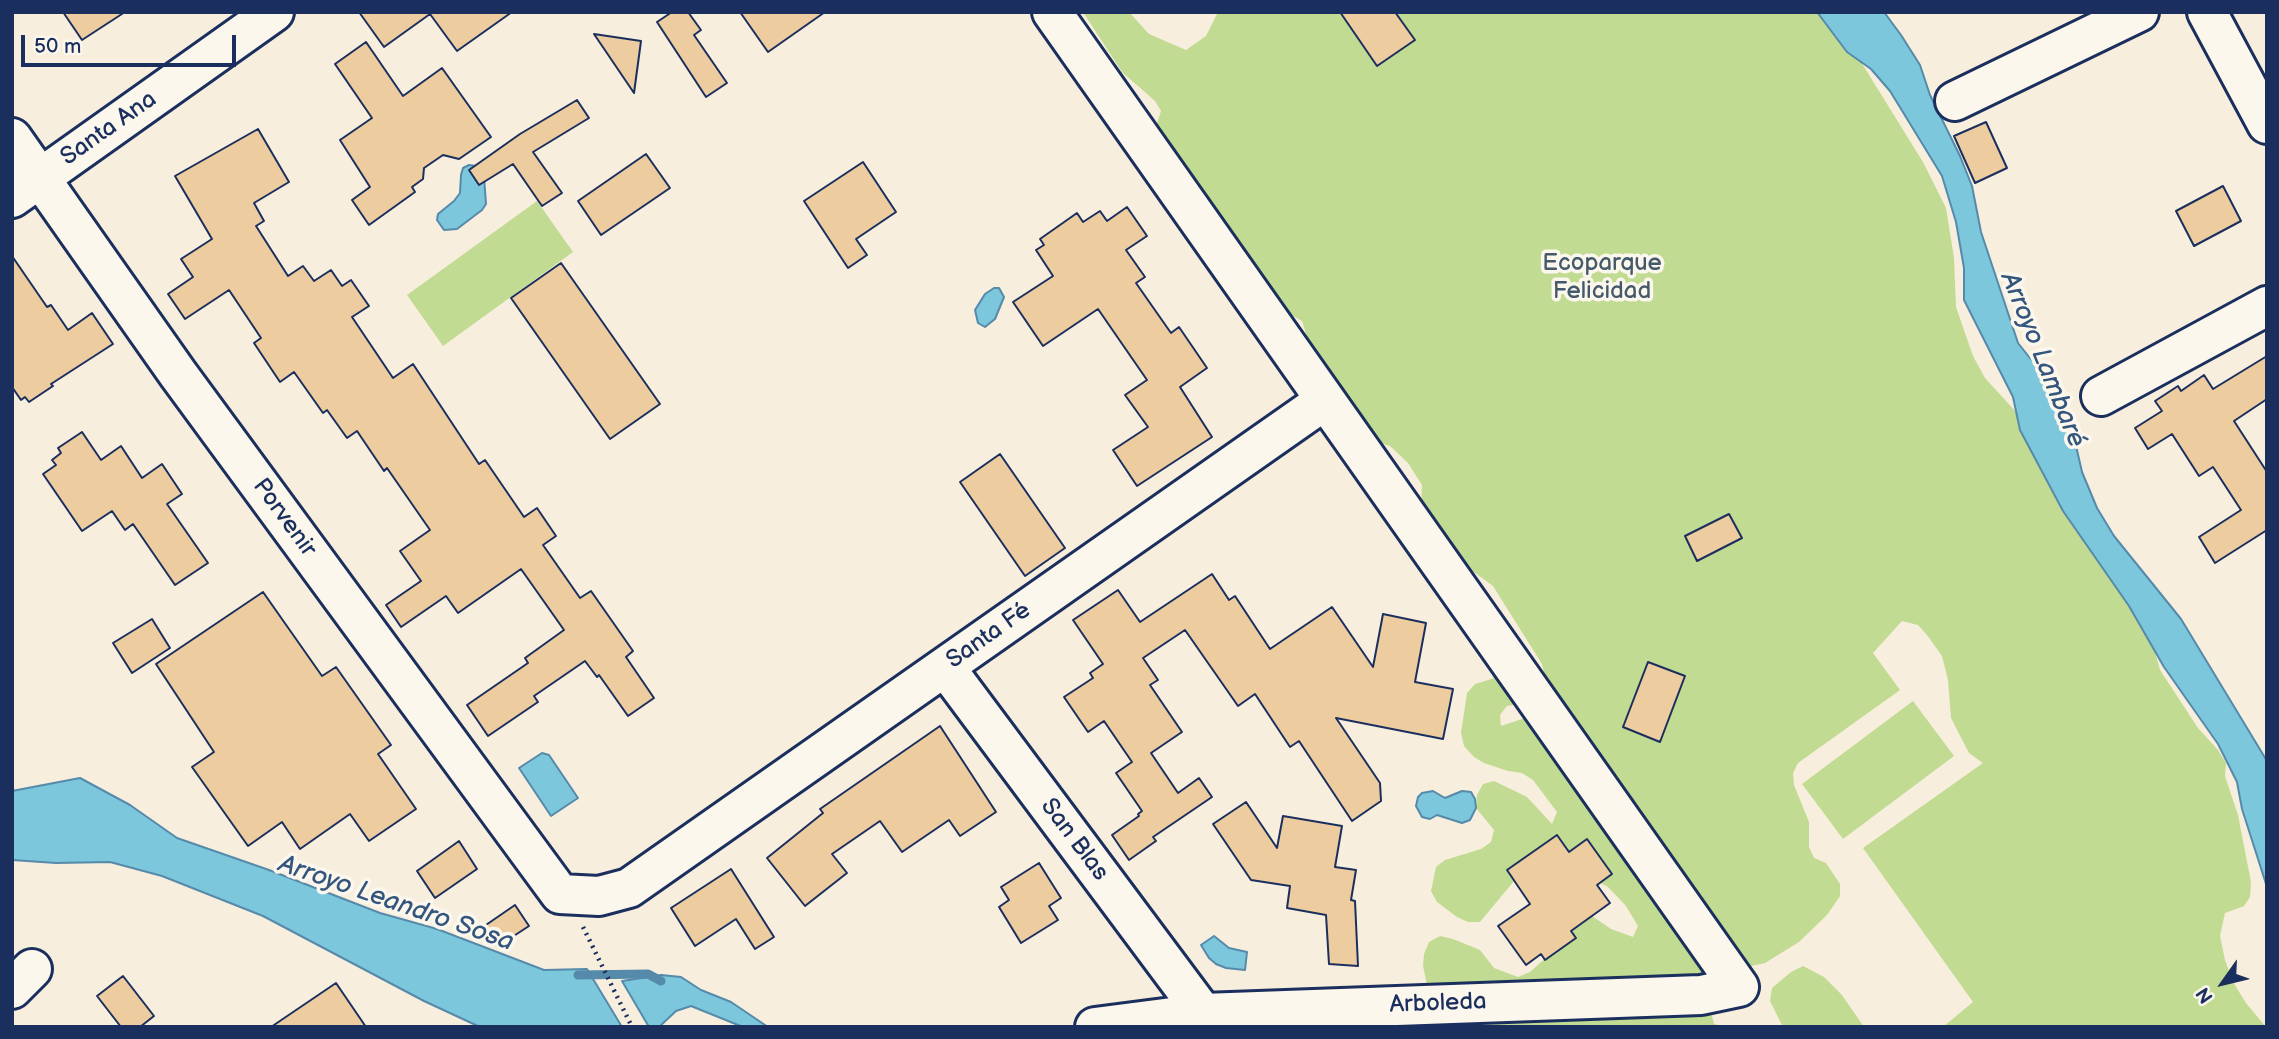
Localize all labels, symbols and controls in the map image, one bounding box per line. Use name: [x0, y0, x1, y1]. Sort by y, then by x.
scale bar: [24, 21, 240, 65]
text: 50 m: [34, 34, 81, 59]
street label: Santa Ana: [56, 86, 162, 172]
park label: Ecoparque Felicidad: [1542, 250, 1662, 306]
water label: Arroyo Lambaré: [1993, 268, 2091, 452]
street label: Porvenir: [246, 473, 322, 563]
street label: Santa Fé: [941, 597, 1037, 675]
street label: San Blas: [1034, 793, 1114, 887]
water label: Arroyo Leandro Sosa: [274, 849, 518, 959]
north arrow: [2188, 948, 2258, 1018]
text: N: [2192, 983, 2219, 1007]
street label: Arboleda: [1389, 988, 1487, 1020]

